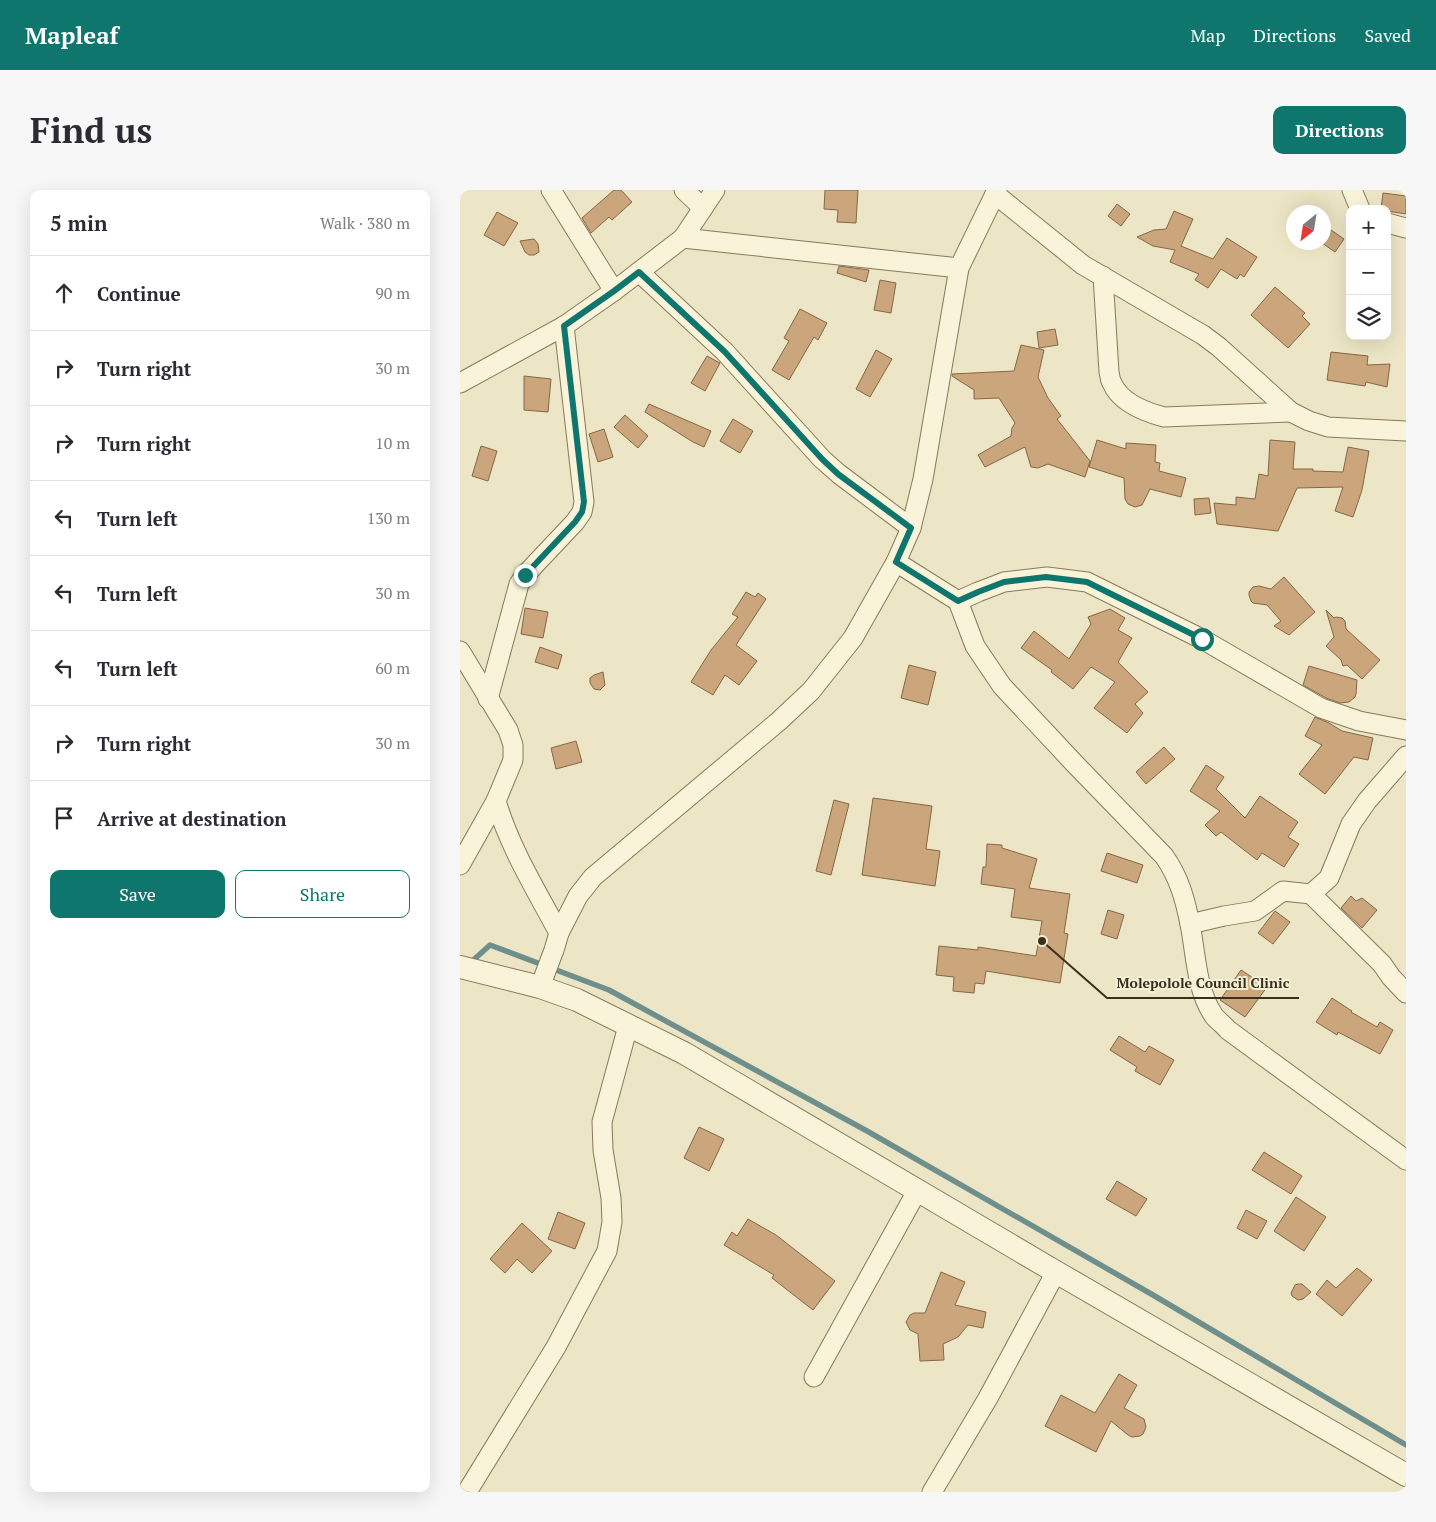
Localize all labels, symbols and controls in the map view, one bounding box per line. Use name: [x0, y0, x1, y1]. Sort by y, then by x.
text: Mapleaf: [25, 19, 118, 51]
text: Map: [1190, 23, 1225, 47]
text: Directions: [1253, 23, 1336, 47]
text: Saved: [1364, 23, 1411, 47]
button: Directions: [1273, 106, 1406, 154]
text: Find us: [30, 107, 152, 153]
north arrow: [1286, 205, 1331, 250]
map controls: [1346, 205, 1391, 340]
button: +: [1346, 205, 1391, 250]
text: 5 min: [50, 209, 107, 237]
text: Walk · 380 m: [320, 212, 410, 234]
button: −: [1346, 250, 1391, 295]
icon: ahead: [50, 279, 78, 307]
text: Continue: [97, 281, 181, 306]
text: 90 m: [375, 282, 410, 304]
button: layers: [1346, 295, 1391, 340]
icon: right: [50, 354, 78, 382]
text: Turn right: [97, 356, 191, 381]
text: 30 m: [375, 357, 410, 379]
icon: right: [50, 429, 78, 457]
text: Turn right: [97, 431, 191, 456]
text: 10 m: [375, 432, 410, 454]
icon: left: [50, 504, 78, 532]
text: Turn left: [97, 506, 178, 531]
text: 130 m: [367, 507, 410, 529]
route end: [514, 564, 537, 587]
icon: left: [50, 579, 78, 607]
text: Turn left: [97, 581, 178, 606]
text: 30 m: [375, 582, 410, 604]
route start: [1191, 628, 1214, 651]
icon: left: [50, 654, 78, 682]
text: Turn left: [97, 656, 178, 681]
text: 60 m: [375, 657, 410, 679]
icon: right: [50, 729, 78, 757]
text: Turn right: [97, 731, 191, 756]
text: 30 m: [375, 732, 410, 754]
icon: arrive: [50, 804, 78, 832]
text: Arrive at destination: [97, 806, 286, 831]
button: Save: [50, 870, 225, 918]
button: Share: [235, 870, 410, 918]
callout: Molepolole Council Clinic: [1107, 969, 1299, 998]
text: Molepolole Council Clinic: [1117, 973, 1290, 992]

